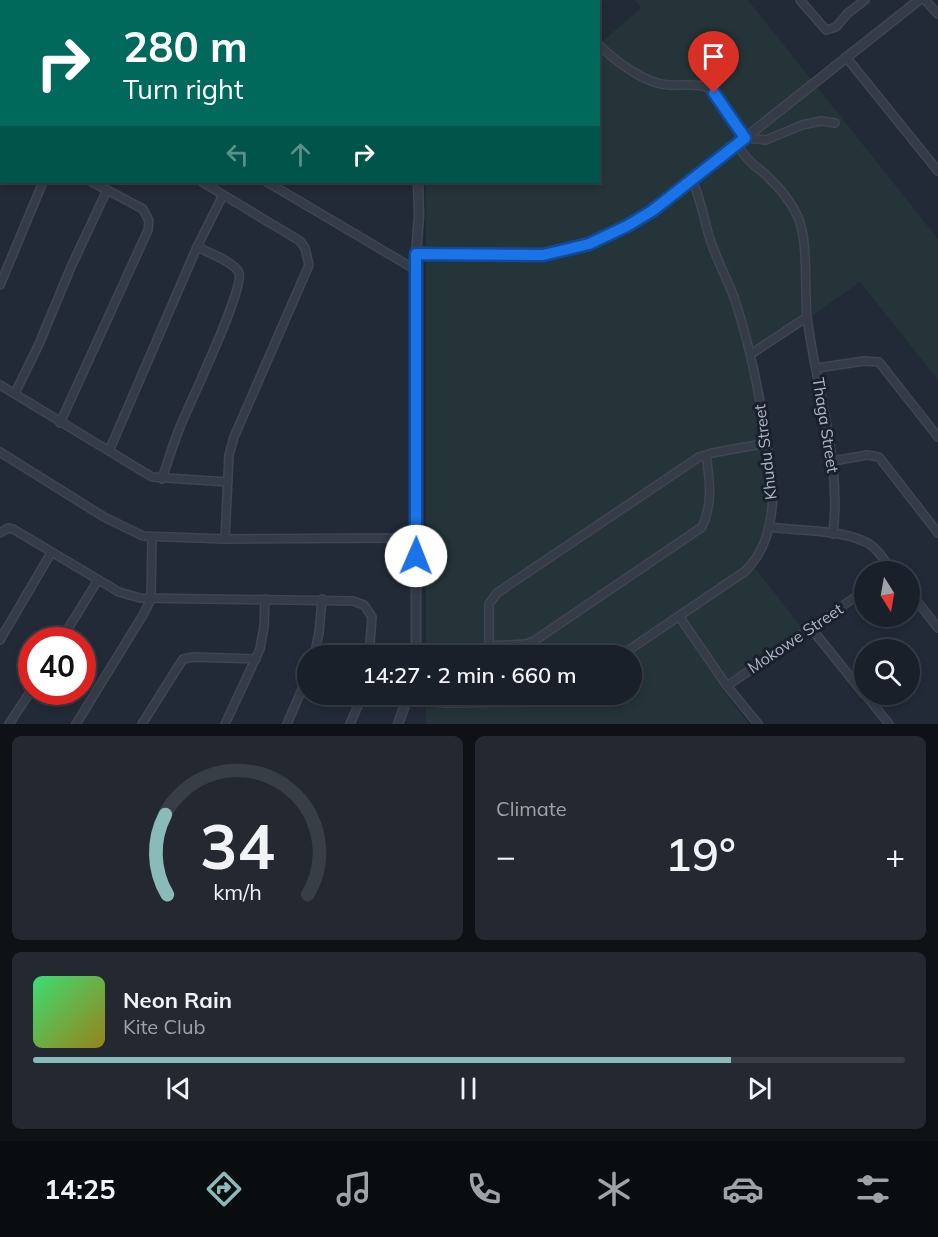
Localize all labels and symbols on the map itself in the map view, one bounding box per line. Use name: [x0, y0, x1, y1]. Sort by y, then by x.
pin: [688, 31, 739, 93]
street label: Thaga Street: [809, 376, 843, 475]
street label: Khudu Street: [749, 403, 781, 501]
position arrow: [384, 524, 448, 588]
north arrow: [854, 561, 920, 627]
street label: Mokowe Street: [743, 599, 847, 677]
speed limit sign: 40: [18, 627, 96, 705]

